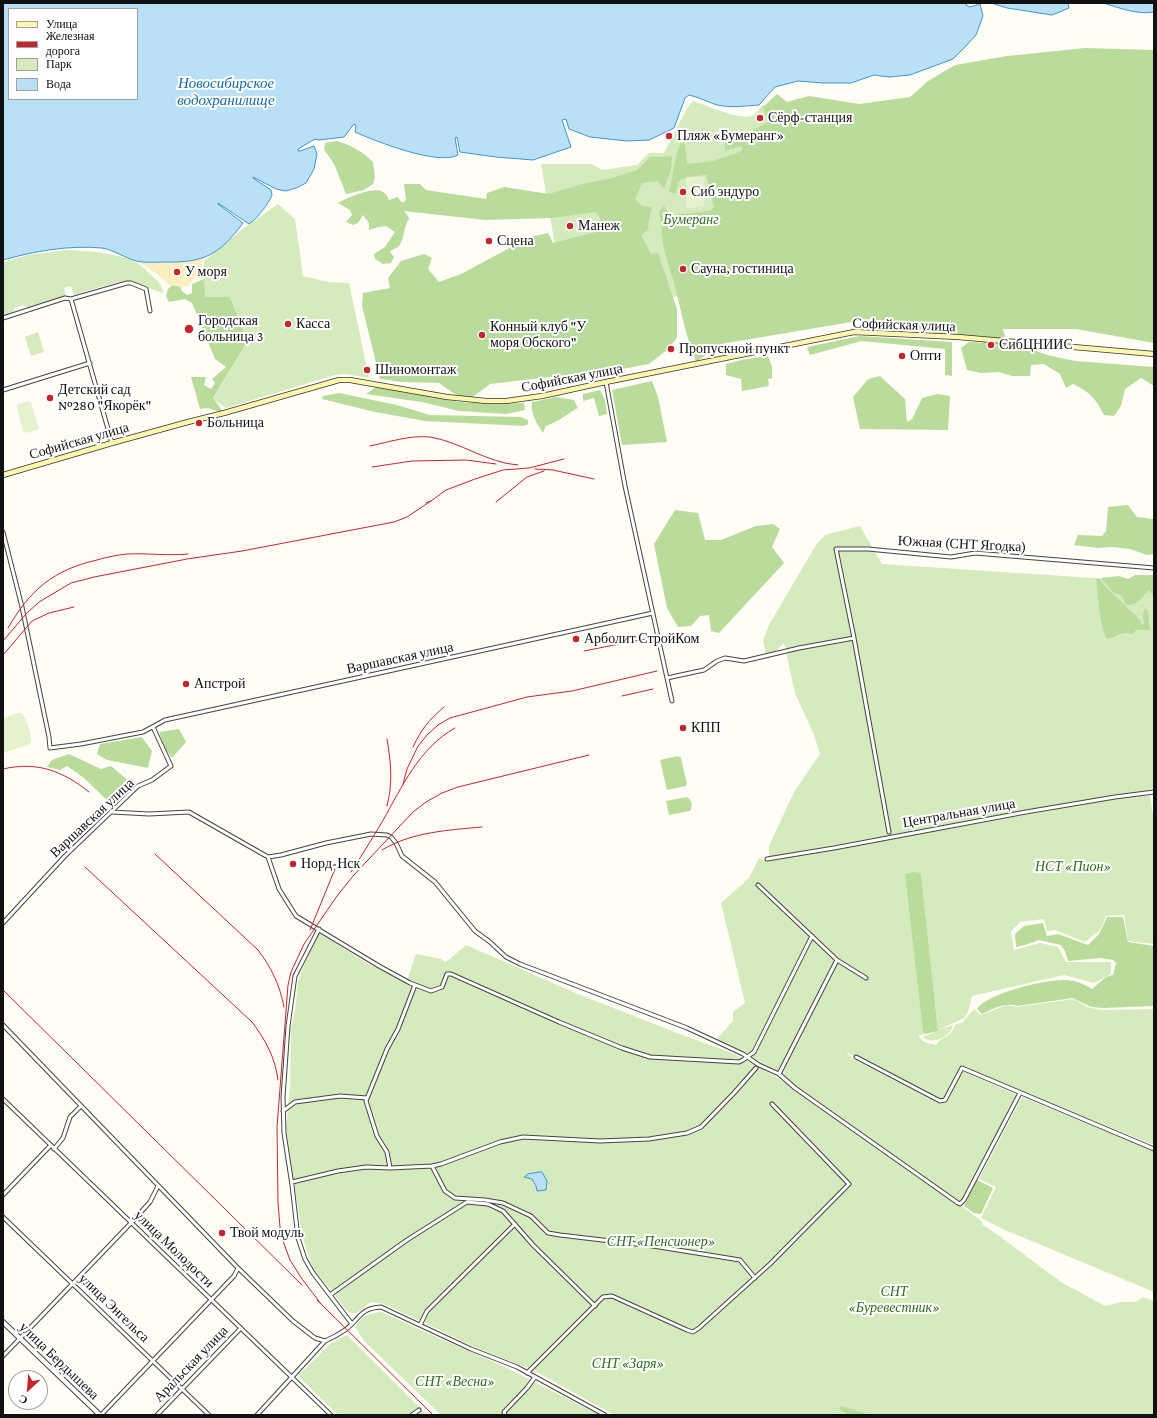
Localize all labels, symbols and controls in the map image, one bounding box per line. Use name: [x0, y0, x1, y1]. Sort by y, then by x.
legend: [8, 8, 138, 100]
text: Улица: [46, 17, 77, 31]
text: Железная дорога: [46, 29, 95, 58]
text: Парк: [46, 57, 72, 71]
water label: Новосибирское водохранилище: [177, 74, 275, 109]
text: Вода: [46, 77, 71, 91]
place label: Сёрф-станция: [768, 110, 852, 126]
marker: Сёрф-станция: [755, 113, 765, 123]
place label: Пляж «Бумеранг»: [677, 128, 784, 144]
marker: Пляж «Бумеранг»: [664, 131, 674, 141]
place label: Сиб эндуро: [691, 184, 759, 200]
marker: Сиб эндуро: [678, 187, 688, 197]
park label: Бумеранг: [663, 212, 719, 228]
place label: Манеж: [578, 218, 620, 234]
marker: Манеж: [565, 221, 575, 231]
place label: Сцена: [497, 233, 534, 249]
marker: Сцена: [484, 236, 494, 246]
place label: Сауна, гостиница: [691, 261, 794, 277]
place label: У моря: [185, 264, 227, 280]
marker: Сауна, гостиница: [678, 264, 688, 274]
marker: У моря: [172, 267, 182, 277]
place label: Городская больница 3: [198, 313, 263, 346]
street label: Софийская улица: [852, 315, 956, 335]
place label: Касса: [296, 316, 330, 332]
marker: Касса: [283, 319, 293, 329]
place label: Конный клуб "У моря Обского": [490, 319, 586, 352]
marker: Городская больница 3: [183, 323, 195, 335]
marker: Конный клуб "У моря Обского": [477, 330, 487, 340]
place label: СибЦНИИС: [999, 337, 1073, 353]
marker: СибЦНИИС: [986, 340, 996, 350]
place label: Пропускной пункт: [679, 341, 790, 357]
marker: Пропускной пункт: [666, 344, 676, 354]
place label: Опти: [910, 348, 941, 364]
marker: Опти: [897, 351, 907, 361]
street label: Софийская улица: [520, 360, 624, 396]
place label: Шиномонтаж: [375, 362, 456, 378]
marker: Шиномонтаж: [362, 365, 372, 375]
place label: Детский сад №280 "Якорёк": [58, 382, 151, 414]
marker: Детский сад №280 "Якорёк": [45, 393, 55, 403]
place label: Больница: [207, 415, 264, 431]
marker: Больница: [194, 418, 204, 428]
street label: Софийская улица: [27, 419, 131, 463]
street label: Южная (СНТ Ягодка): [897, 532, 1027, 556]
place label: Арболит СтройКом: [584, 631, 699, 647]
marker: Арболит СтройКом: [571, 634, 581, 644]
street label: Варшавская улица: [345, 638, 455, 678]
place label: Апстрой: [194, 676, 246, 692]
marker: Апстрой: [181, 679, 191, 689]
place label: КПП: [691, 720, 721, 736]
marker: КПП: [678, 723, 688, 733]
street label: Варшавская улица: [47, 775, 137, 861]
street label: Центральная улица: [901, 795, 1017, 831]
place label: Норд-Нск: [301, 856, 360, 872]
marker: Норд-Нск: [288, 859, 298, 869]
park label: НСТ «Пион»: [1035, 859, 1111, 875]
street label: улица Молодости: [131, 1207, 217, 1291]
place label: Твой модуль: [230, 1225, 304, 1241]
marker: Твой модуль: [217, 1228, 227, 1238]
park label: СНТ «Пенсионер»: [607, 1234, 715, 1250]
street label: улица Энгельса: [75, 1270, 153, 1346]
park label: СНТ «Буревестник»: [848, 1284, 940, 1316]
street label: улица Бердышева: [16, 1319, 102, 1403]
street label: Аральская улица: [150, 1322, 232, 1406]
park label: СНТ «Заря»: [592, 1356, 664, 1372]
north arrow: [8, 1370, 48, 1410]
park label: СНТ «Весна»: [415, 1374, 495, 1390]
text: С: [17, 1393, 29, 1407]

